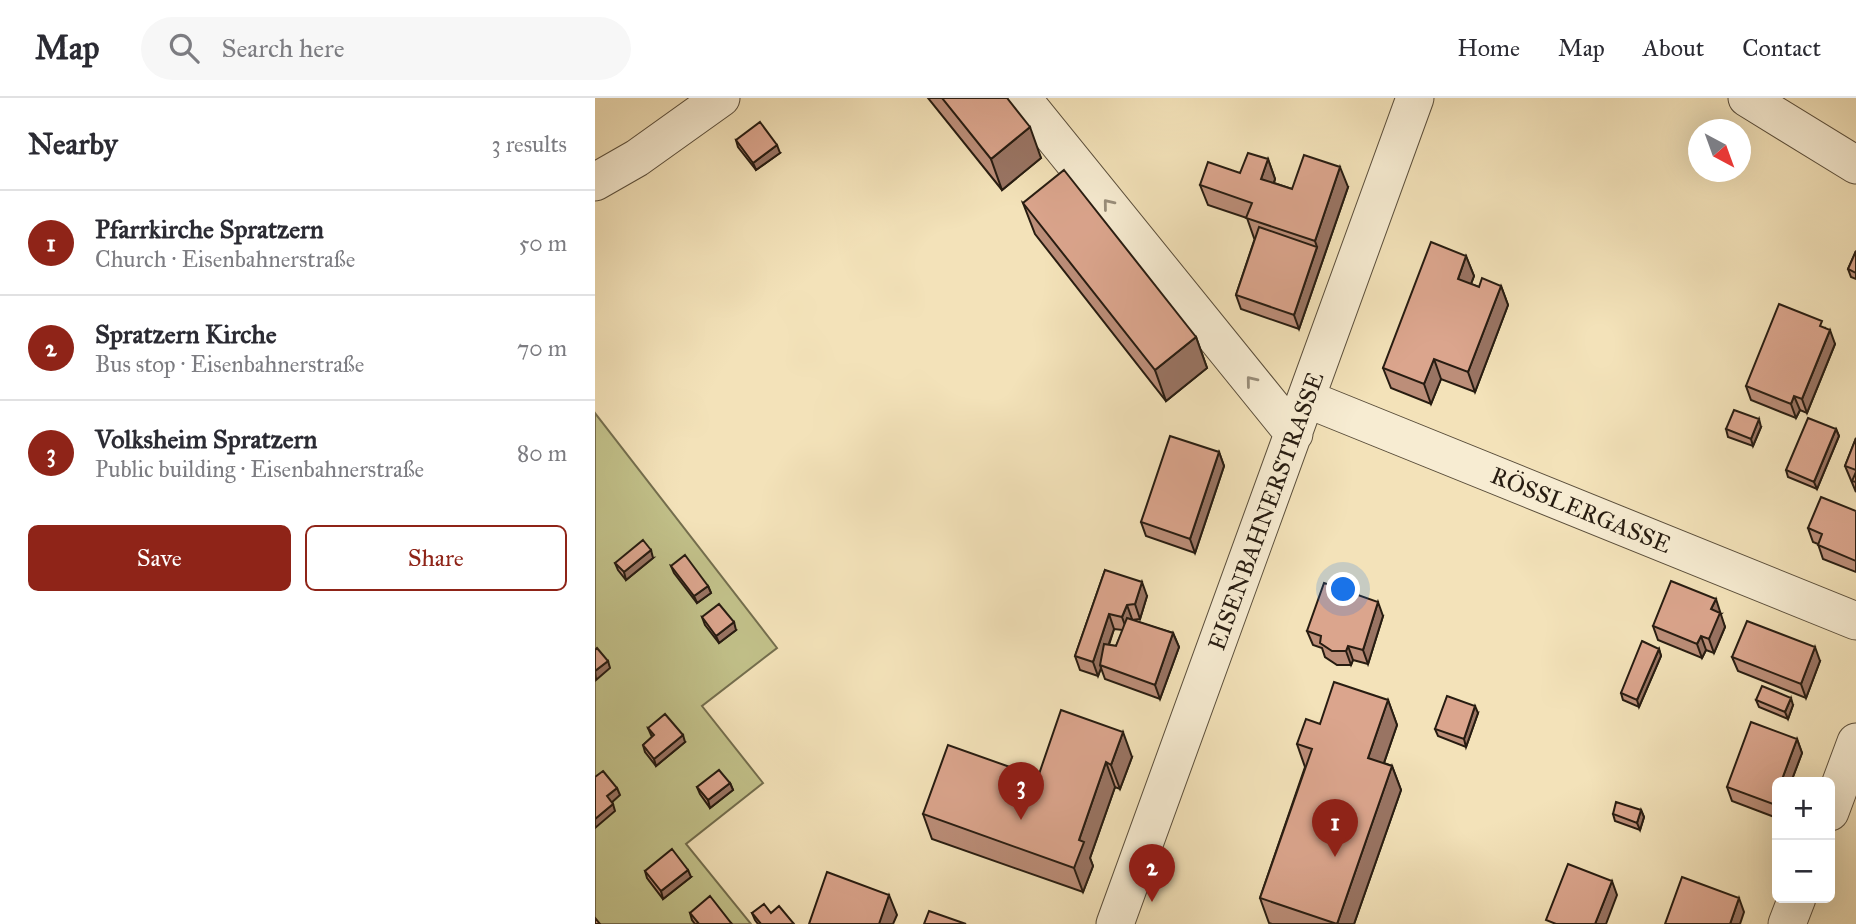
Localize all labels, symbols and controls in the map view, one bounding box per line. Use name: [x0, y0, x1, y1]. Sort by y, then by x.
search box: [141, 17, 631, 80]
text: Map: [35, 28, 99, 68]
icon: search: [165, 29, 203, 67]
text: Search here: [221, 32, 345, 64]
text: Home: [1457, 33, 1520, 63]
text: Map: [1558, 33, 1605, 63]
text: About: [1643, 33, 1704, 63]
text: Contact: [1742, 33, 1821, 63]
north arrow: [1688, 119, 1751, 182]
text: Nearby: [28, 126, 118, 162]
text: 3 results: [491, 130, 567, 158]
one-way arrow: [1103, 199, 1116, 211]
text: Pfarrkirche Spratzern: [95, 213, 324, 245]
text: 1: [46, 229, 56, 257]
text: 50 m: [519, 229, 567, 257]
text: Church · Eisenbahnerstraße: [95, 245, 355, 273]
text: Spratzern Kirche: [95, 318, 276, 350]
text: 2: [45, 334, 57, 362]
text: 70 m: [517, 334, 567, 362]
text: Bus stop · Eisenbahnerstraße: [95, 350, 364, 378]
street label: EISENBAHNERSTRASSE: [1202, 368, 1330, 654]
one-way arrow: [1246, 376, 1259, 388]
text: Volksheim Spratzern: [95, 423, 317, 455]
text: 3: [46, 439, 56, 467]
text: 80 m: [517, 439, 567, 467]
text: Public building · Eisenbahnerstraße: [95, 455, 424, 483]
street label: RÖSSLERGASSE: [1486, 460, 1676, 560]
button: Save: [28, 525, 291, 591]
button: Share: [305, 525, 567, 591]
your location: [1326, 572, 1360, 606]
pin: 3: [998, 762, 1044, 820]
map controls: [1772, 777, 1835, 903]
button: +: [1772, 777, 1835, 840]
pin: 1: [1312, 799, 1358, 857]
button: −: [1772, 840, 1835, 903]
pin: 2: [1129, 844, 1175, 902]

